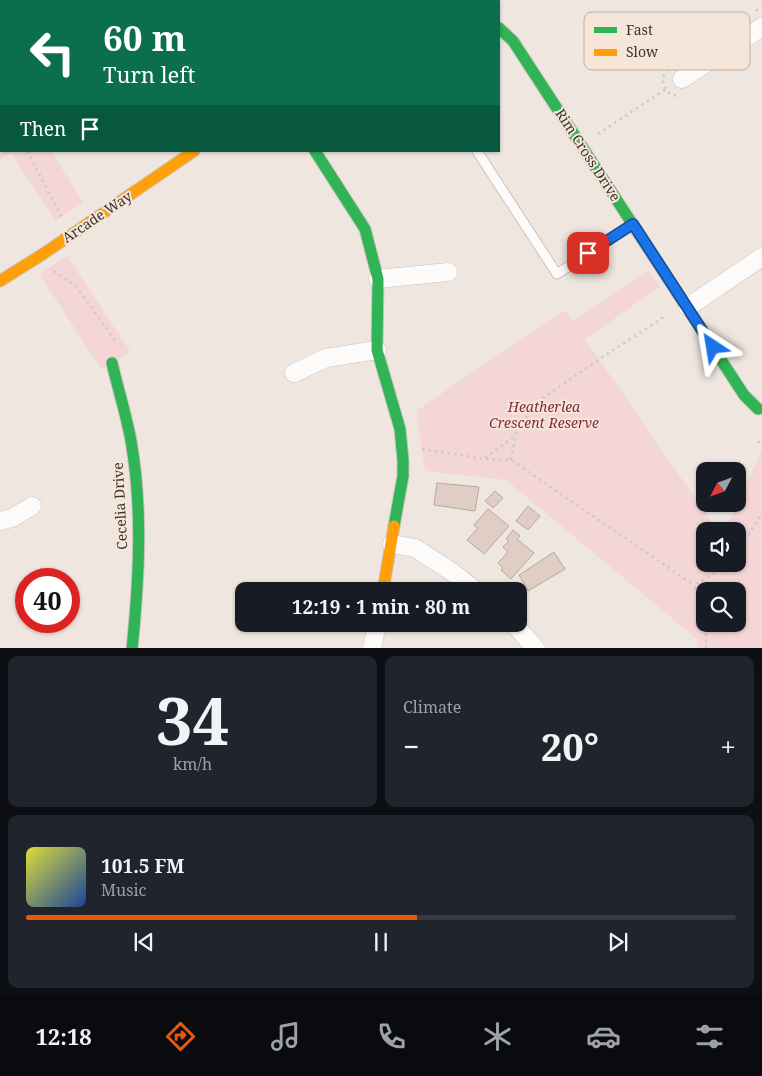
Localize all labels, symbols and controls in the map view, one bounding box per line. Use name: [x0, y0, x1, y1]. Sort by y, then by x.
legend: [584, 12, 750, 70]
text: 60 m: [103, 14, 186, 61]
icon: left: [20, 20, 85, 85]
text: Fast: [626, 20, 653, 39]
text: Slow: [626, 42, 659, 61]
text: Turn left: [103, 59, 195, 89]
street label: Rim Cross Drive: [551, 105, 626, 205]
icon: arrive: [76, 115, 104, 143]
text: Then: [20, 116, 66, 142]
street label: Arcade Way: [58, 186, 135, 247]
pin: [567, 232, 609, 274]
icon: arrive: [574, 239, 602, 267]
position arrow: [686, 320, 738, 372]
park label: Heatherlea Crescent Reserve: [489, 397, 599, 432]
street label: Cecelia Drive: [108, 462, 131, 550]
north arrow: [696, 462, 746, 512]
map controls: [696, 462, 746, 632]
button: sound: [696, 522, 746, 572]
speed limit sign: 40: [15, 568, 80, 633]
button: search: [696, 582, 746, 632]
text: 12:19 · 1 min · 80 m: [292, 594, 470, 620]
text: 34: [156, 676, 229, 764]
text: Climate: [403, 696, 461, 718]
text: 20°: [541, 720, 599, 772]
text: −: [403, 727, 419, 765]
text: +: [720, 727, 736, 765]
text: km/h: [173, 753, 212, 775]
text: 101.5 FM: [101, 853, 184, 879]
text: Music: [101, 879, 146, 901]
icon: previous: [130, 928, 158, 956]
icon: pause: [367, 928, 395, 956]
icon: next: [604, 928, 632, 956]
icon: directions: [163, 1019, 198, 1054]
icon: music: [268, 1019, 303, 1054]
icon: phone: [374, 1019, 409, 1054]
icon: climate: [480, 1019, 515, 1054]
icon: car: [586, 1019, 621, 1054]
icon: filters: [692, 1019, 727, 1054]
text: 12:18: [35, 1021, 92, 1051]

